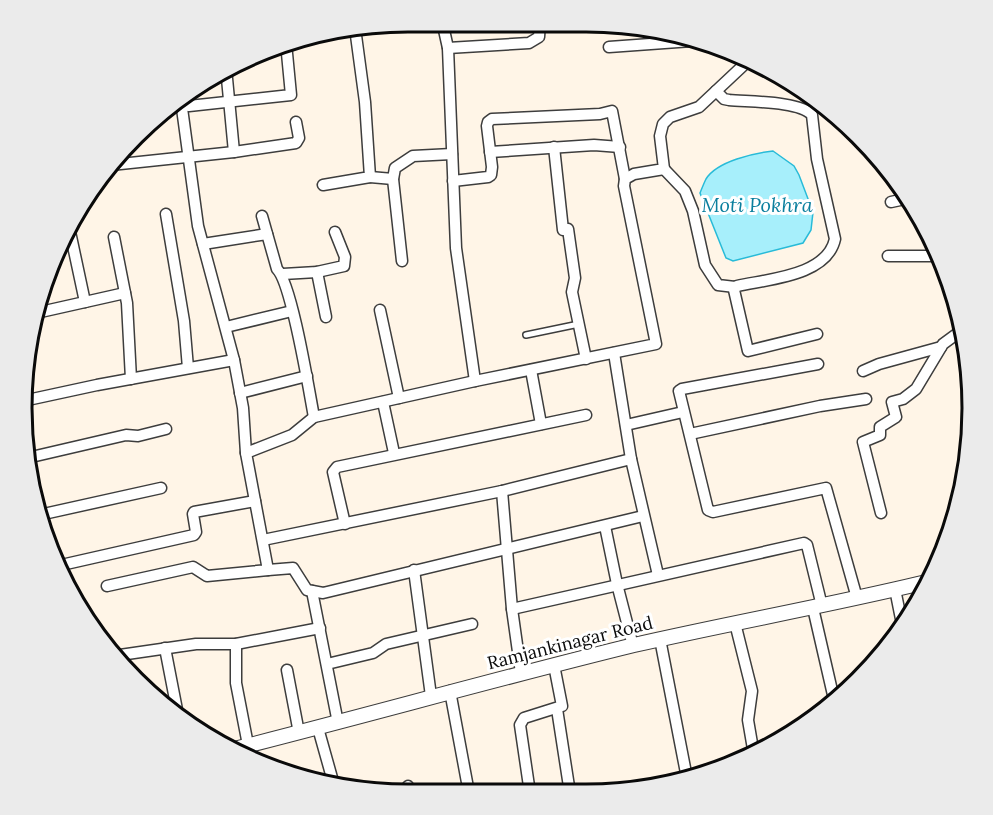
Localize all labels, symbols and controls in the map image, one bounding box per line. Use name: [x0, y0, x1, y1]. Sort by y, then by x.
water label: Moti Pokhra: [701, 192, 813, 217]
street label: Ramjankinagar Road: [485, 611, 655, 674]

